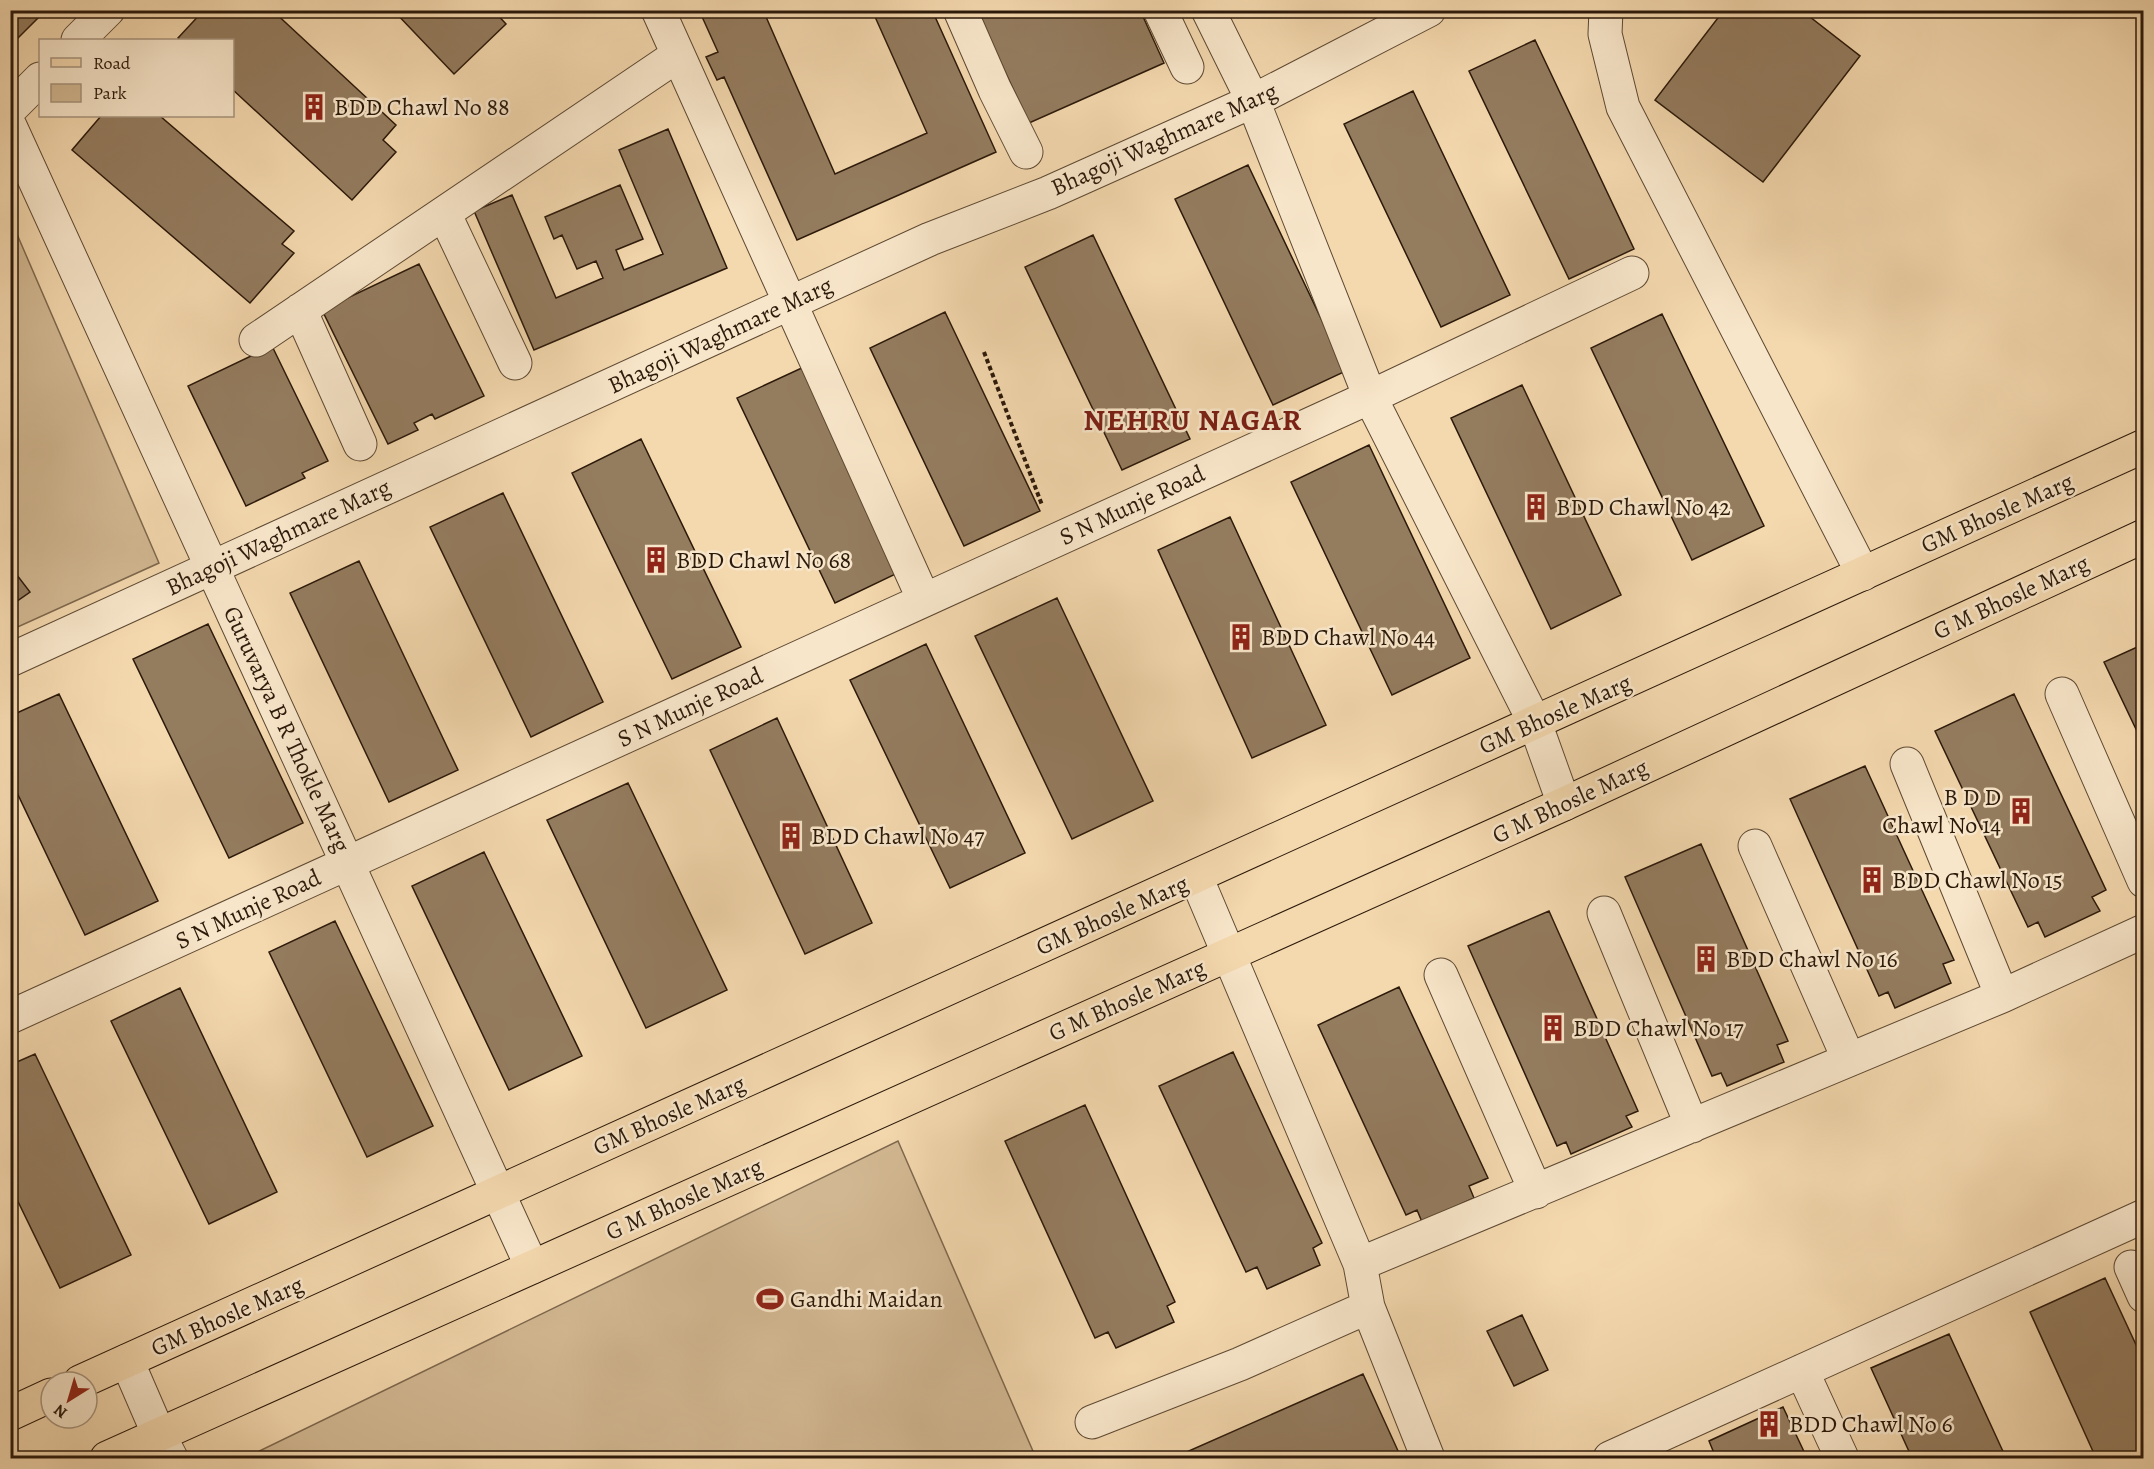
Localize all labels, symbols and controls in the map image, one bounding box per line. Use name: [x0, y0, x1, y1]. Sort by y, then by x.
legend: [39, 39, 234, 117]
text: Road: [93, 51, 131, 75]
street label: Bhagoji Waghmare Marg: [1046, 75, 1282, 203]
text: Park: [93, 81, 127, 105]
place label: BDD Chawl No 88: [334, 91, 510, 123]
building icon: BDD Chawl No 88: [299, 92, 329, 122]
street label: Bhagoji Waghmare Marg: [602, 269, 838, 401]
district label: NEHRU NAGAR: [1083, 400, 1303, 440]
street label: S N Munje Road: [1054, 457, 1210, 553]
street label: GM Bhosle Marg: [1916, 465, 2078, 561]
street label: Bhagoji Waghmare Marg: [160, 471, 396, 603]
place label: BDD Chawl No 42: [1556, 491, 1731, 523]
building icon: BDD Chawl No 42: [1521, 492, 1551, 522]
place label: BDD Chawl No 68: [676, 544, 851, 576]
building icon: BDD Chawl No 68: [641, 545, 671, 575]
street label: G M Bhosle Marg: [1928, 547, 2094, 647]
street label: Guruvarya B R Thokle Marg: [216, 601, 358, 857]
place label: BDD Chawl No 44: [1261, 621, 1435, 653]
building icon: BDD Chawl No 44: [1226, 622, 1256, 652]
street label: S N Munje Road: [612, 659, 768, 755]
street label: GM Bhosle Marg: [1474, 666, 1636, 762]
street label: G M Bhosle Marg: [1487, 751, 1653, 851]
place label: B D D Chawl No 14: [1882, 781, 2001, 841]
building icon: B D D Chawl No 14: [2006, 796, 2036, 826]
place label: BDD Chawl No 47: [811, 820, 985, 852]
building icon: BDD Chawl No 47: [776, 821, 806, 851]
street label: S N Munje Road: [170, 861, 326, 957]
place label: BDD Chawl No 15: [1892, 864, 2063, 896]
building icon: BDD Chawl No 15: [1857, 865, 1887, 895]
street label: GM Bhosle Marg: [1031, 867, 1193, 963]
place label: BDD Chawl No 16: [1726, 943, 1898, 975]
building icon: BDD Chawl No 16: [1691, 944, 1721, 974]
street label: G M Bhosle Marg: [1044, 951, 1210, 1049]
place label: BDD Chawl No 17: [1573, 1012, 1745, 1044]
building icon: BDD Chawl No 17: [1538, 1013, 1568, 1043]
street label: GM Bhosle Marg: [588, 1067, 750, 1163]
street label: G M Bhosle Marg: [601, 1150, 767, 1248]
street label: GM Bhosle Marg: [146, 1268, 308, 1364]
place label: Gandhi Maidan: [790, 1283, 943, 1315]
sports icon: Gandhi Maidan: [755, 1284, 785, 1314]
north arrow: [39, 1370, 99, 1430]
text: N: [49, 1399, 72, 1423]
place label: BDD Chawl No 6: [1789, 1408, 1953, 1440]
building icon: BDD Chawl No 6: [1754, 1409, 1784, 1439]

